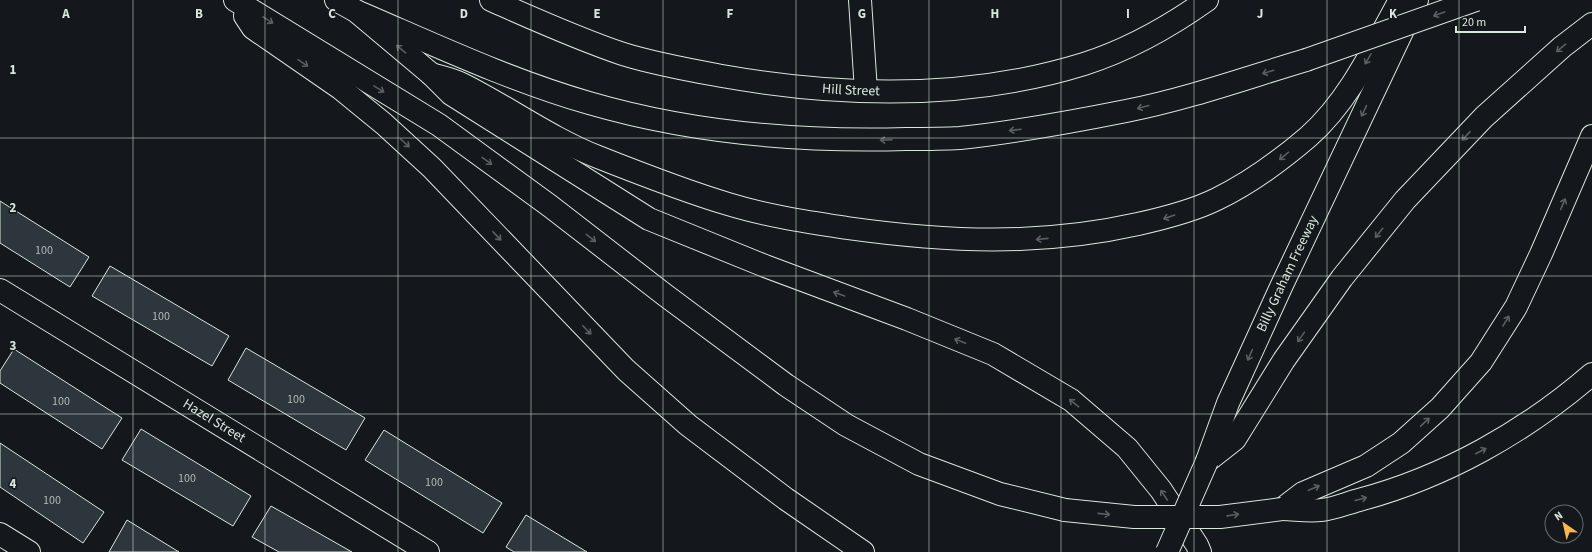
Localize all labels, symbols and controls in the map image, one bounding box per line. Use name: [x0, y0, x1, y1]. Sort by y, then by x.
text: A: [61, 5, 70, 23]
text: B: [195, 5, 203, 23]
text: C: [328, 5, 336, 23]
text: D: [460, 5, 468, 23]
text: E: [593, 5, 601, 23]
text: F: [727, 5, 734, 23]
text: G: [858, 5, 866, 23]
text: H: [991, 5, 999, 23]
text: I: [1126, 5, 1130, 23]
text: J: [1257, 5, 1263, 23]
text: K: [1389, 5, 1398, 23]
scale bar: [1456, 8, 1525, 34]
one-way arrow: [1433, 10, 1445, 18]
text: 20 m: [1462, 14, 1486, 31]
one-way arrow: [262, 17, 274, 25]
one-way arrow: [395, 44, 406, 53]
one-way arrow: [1556, 44, 1566, 53]
one-way arrow: [1363, 53, 1371, 65]
one-way arrow: [298, 59, 309, 67]
text: 1: [10, 61, 17, 79]
one-way arrow: [1263, 68, 1275, 76]
street label: Hill Street: [821, 79, 880, 101]
one-way arrow: [373, 85, 385, 93]
one-way arrow: [1137, 104, 1150, 111]
one-way arrow: [1360, 105, 1367, 117]
one-way arrow: [1009, 127, 1022, 134]
one-way arrow: [1461, 131, 1470, 141]
one-way arrow: [880, 136, 893, 144]
one-way arrow: [400, 139, 410, 148]
one-way arrow: [1278, 152, 1289, 161]
one-way arrow: [482, 156, 493, 165]
text: 2: [10, 199, 17, 217]
one-way arrow: [1559, 199, 1567, 211]
street label: Billy Graham Freeway: [1252, 212, 1324, 335]
one-way arrow: [1164, 213, 1176, 221]
one-way arrow: [1374, 227, 1383, 238]
one-way arrow: [492, 230, 501, 240]
one-way arrow: [586, 234, 597, 243]
one-way arrow: [1036, 235, 1049, 242]
house number: 100: [35, 242, 53, 259]
one-way arrow: [833, 289, 845, 297]
house number: 100: [152, 308, 170, 325]
one-way arrow: [1503, 315, 1511, 327]
one-way arrow: [582, 325, 592, 335]
one-way arrow: [1297, 331, 1305, 342]
one-way arrow: [955, 336, 967, 344]
text: 3: [10, 337, 17, 355]
one-way arrow: [1245, 349, 1253, 361]
house number: 100: [287, 391, 305, 408]
house number: 100: [52, 393, 70, 410]
street label: Hazel Street: [179, 394, 250, 448]
one-way arrow: [1068, 399, 1079, 407]
one-way arrow: [1420, 417, 1430, 426]
one-way arrow: [1475, 446, 1487, 454]
house number: 100: [178, 470, 196, 487]
house number: 100: [425, 474, 443, 491]
text: 4: [10, 475, 17, 493]
one-way arrow: [1308, 484, 1320, 491]
one-way arrow: [1160, 489, 1168, 501]
house number: 100: [43, 492, 61, 509]
one-way arrow: [1354, 495, 1367, 503]
north arrow: [1544, 504, 1584, 544]
text: N: [1551, 508, 1566, 524]
one-way arrow: [1097, 510, 1110, 518]
one-way arrow: [1226, 511, 1239, 519]

